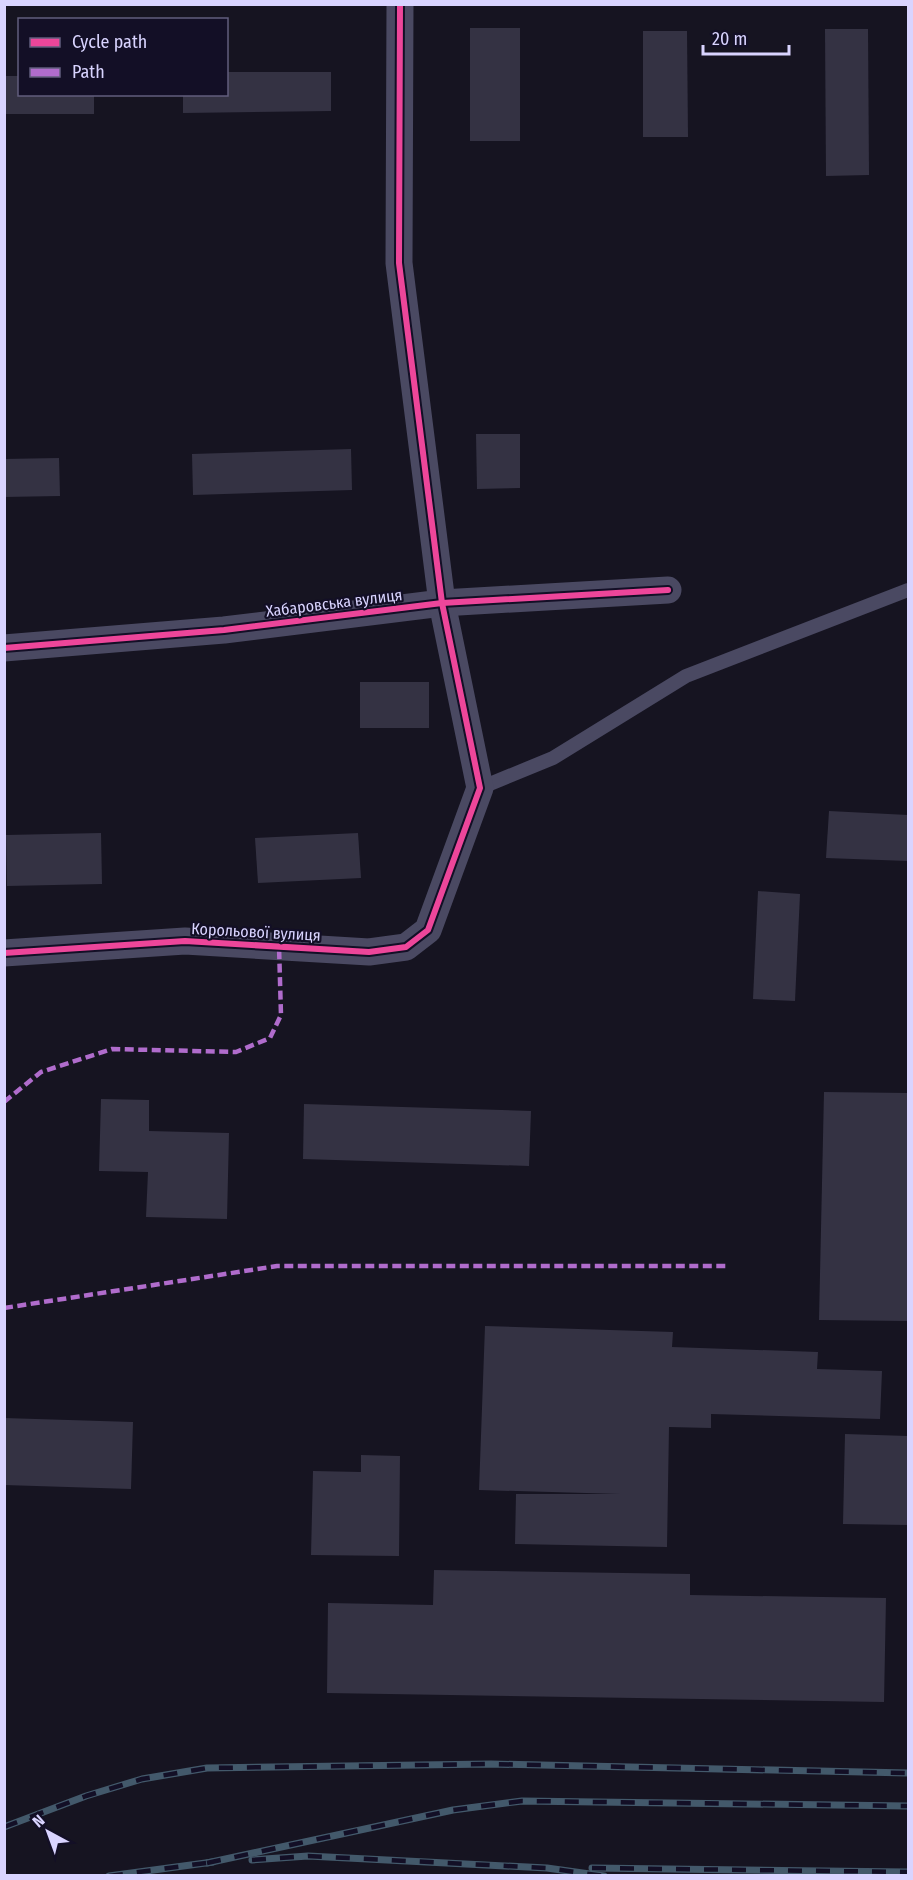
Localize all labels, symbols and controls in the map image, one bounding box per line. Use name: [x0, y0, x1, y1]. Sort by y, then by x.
legend: [18, 18, 228, 96]
scale bar: [703, 18, 788, 56]
text: 20 m: [712, 28, 747, 50]
text: Cycle path: [72, 31, 147, 53]
text: Path: [72, 61, 105, 83]
street label: Хабаровська вулиця: [265, 585, 403, 621]
street label: Корольової вулиця: [191, 919, 321, 945]
north arrow: [18, 1802, 78, 1862]
text: N: [29, 1811, 48, 1831]

